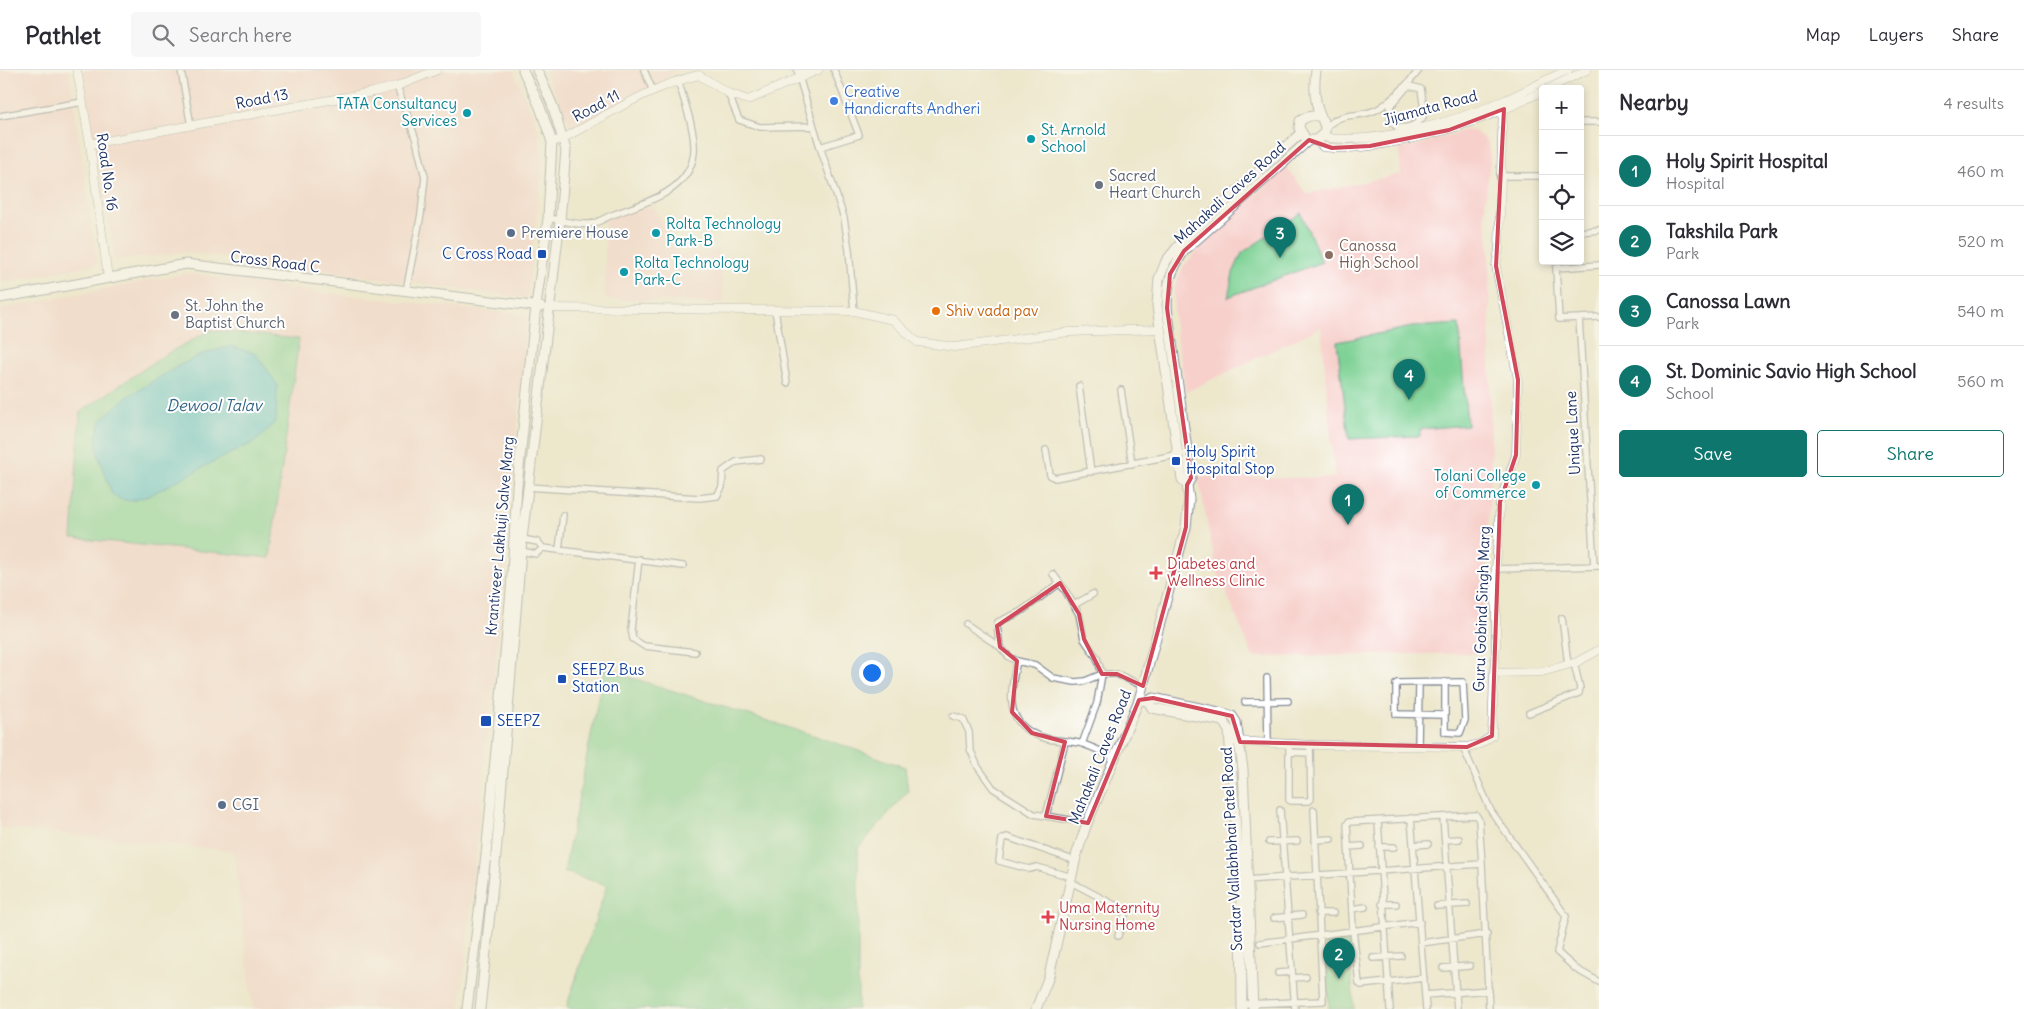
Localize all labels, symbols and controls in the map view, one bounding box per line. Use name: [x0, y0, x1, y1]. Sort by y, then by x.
search box: [131, 12, 481, 57]
text: Pathlet: [25, 20, 101, 50]
icon: search: [149, 21, 177, 49]
text: Search here: [189, 23, 292, 47]
text: Map: [1805, 23, 1840, 46]
text: Layers: [1868, 23, 1924, 46]
text: Share: [1952, 23, 1999, 46]
place label: Creative Handicrafts Andheri: [844, 82, 980, 118]
street label: Road 13: [234, 84, 290, 113]
street label: Road 11: [569, 85, 623, 126]
map controls: [1539, 85, 1584, 265]
button: +: [1539, 85, 1584, 130]
street label: Jijamata Road: [1380, 86, 1479, 129]
text: Nearby: [1619, 89, 1689, 116]
text: 4 results: [1943, 93, 2004, 113]
place label: TATA Consultancy Services: [336, 94, 457, 130]
marker: Creative Handicrafts Andheri: [828, 95, 840, 107]
marker: TATA Consultancy Services: [461, 107, 473, 119]
place label: St. Arnold School: [1041, 120, 1106, 156]
button: −: [1539, 130, 1584, 175]
street label: Road No. 16: [93, 132, 122, 212]
marker: St. Arnold School: [1025, 133, 1037, 145]
street label: Mahakali Caves Road: [1170, 137, 1289, 248]
text: Holy Spirit Hospital: [1666, 149, 1828, 173]
text: 1: [1632, 161, 1638, 181]
text: 460 m: [1957, 161, 2004, 181]
place label: Sacred Heart Church: [1109, 166, 1201, 202]
text: Hospital: [1666, 173, 1725, 193]
button: locate: [1539, 175, 1584, 220]
marker: Sacred Heart Church: [1093, 179, 1105, 191]
place label: Rolta Technology Park-B: [666, 214, 781, 250]
pin: 3: [1264, 217, 1296, 258]
text: Takshila Park: [1666, 219, 1778, 243]
button: layers: [1539, 220, 1584, 265]
place label: Premiere House: [521, 223, 629, 242]
marker: Premiere House: [505, 227, 517, 239]
marker: Rolta Technology Park-B: [650, 227, 662, 239]
text: 2: [1631, 231, 1639, 251]
text: 520 m: [1958, 231, 2004, 251]
place label: Canossa High School: [1339, 236, 1419, 272]
text: Park: [1666, 243, 1699, 263]
place label: C Cross Road: [442, 244, 532, 263]
street label: Cross Road C: [229, 247, 321, 276]
marker: C Cross Road: [536, 248, 548, 260]
marker: Canossa High School: [1323, 249, 1335, 261]
place label: Rolta Technology Park-C: [634, 253, 749, 289]
marker: Rolta Technology Park-C: [618, 266, 630, 278]
text: Canossa Lawn: [1666, 289, 1791, 313]
place label: St. John the Baptist Church: [185, 296, 286, 332]
place label: Shiv vada pav: [946, 301, 1038, 320]
text: 3: [1630, 301, 1640, 321]
text: 540 m: [1957, 301, 2004, 321]
marker: Shiv vada pav: [930, 305, 942, 317]
marker: St. John the Baptist Church: [169, 309, 181, 321]
text: Park: [1666, 313, 1699, 333]
pin: 4: [1393, 359, 1425, 400]
text: St. Dominic Savio High School: [1666, 359, 1917, 383]
text: 4: [1630, 371, 1640, 391]
text: 560 m: [1957, 371, 2004, 391]
text: School: [1666, 383, 1714, 403]
street label: Unique Lane: [1561, 390, 1584, 476]
water label: Dewool Talav: [167, 395, 264, 415]
button: Save: [1619, 430, 1807, 477]
button: Share: [1817, 430, 2004, 477]
street label: Krantiveer Lakhuji Salve Marg: [481, 436, 518, 636]
place label: Holy Spirit Hospital Stop: [1186, 442, 1275, 478]
marker: Holy Spirit Hospital Stop: [1170, 455, 1182, 467]
place label: Tolani College of Commerce: [1434, 466, 1526, 502]
marker: Tolani College of Commerce: [1530, 479, 1542, 491]
pin: 1: [1332, 484, 1364, 525]
street label: Guru Gobind Singh Marg: [1469, 526, 1494, 692]
place label: Diabetes and Wellness Clinic: [1167, 554, 1266, 590]
marker: Diabetes and Wellness Clinic: [1149, 566, 1163, 580]
place label: SEEPZ Bus Station: [572, 660, 644, 696]
your location: [859, 660, 885, 686]
marker: SEEPZ Bus Station: [556, 673, 568, 685]
street label: Mahakali Caves Road: [1064, 687, 1135, 827]
place label: SEEPZ: [497, 711, 541, 730]
marker: SEEPZ: [479, 714, 493, 728]
street label: Sardar Vallabhbhai Patel Road: [1217, 746, 1246, 951]
place label: CGI: [232, 795, 259, 814]
marker: CGI: [216, 799, 228, 811]
place label: Uma Maternity Nursing Home: [1059, 898, 1160, 934]
marker: Uma Maternity Nursing Home: [1041, 910, 1055, 924]
pin: 2: [1323, 938, 1355, 979]

